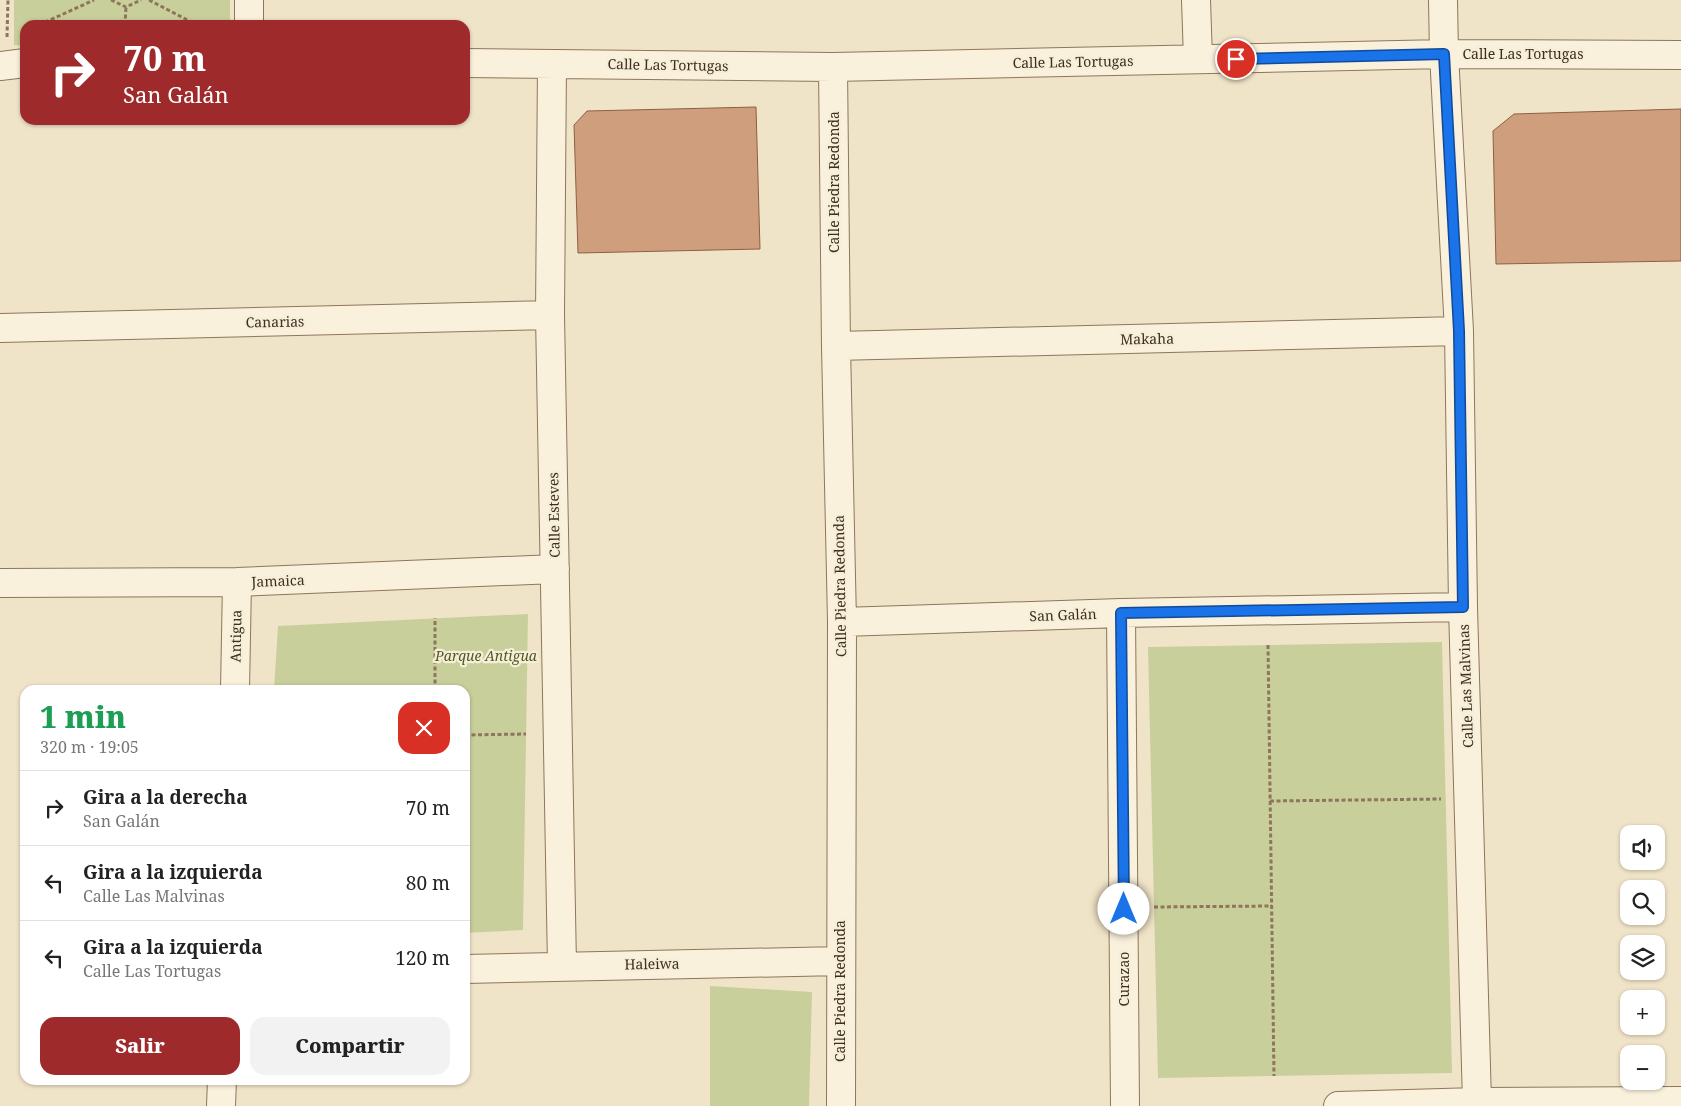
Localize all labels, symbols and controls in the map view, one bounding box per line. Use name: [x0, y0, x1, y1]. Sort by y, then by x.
text: 70 m: [123, 34, 206, 81]
pin: [1215, 38, 1257, 80]
icon: right: [40, 40, 105, 105]
street label: Calle Las Tortugas: [1463, 44, 1583, 63]
icon: arrive: [1222, 45, 1250, 73]
street label: Calle Las Tortugas: [1012, 51, 1134, 72]
street label: Calle Las Tortugas: [607, 54, 729, 75]
text: San Galán: [123, 79, 229, 109]
street label: Calle Piedra Redonda: [824, 111, 843, 253]
street label: Canarias: [245, 311, 304, 332]
street label: Makaha: [1120, 329, 1174, 348]
street label: Calle Esteves: [543, 472, 564, 558]
street label: Calle Piedra Redonda: [829, 515, 850, 657]
street label: Jamaica: [250, 570, 305, 591]
street label: San Galán: [1029, 604, 1097, 625]
street label: Antigua: [226, 609, 245, 662]
street label: Calle Las Malvinas: [1454, 624, 1477, 748]
park label: Parque Antigua: [434, 646, 538, 665]
text: 1 min: [40, 696, 126, 737]
button: close: [398, 702, 450, 754]
text: 320 m · 19:05: [40, 736, 139, 758]
text: Gira a la derecha: [83, 784, 248, 810]
icon: right: [40, 794, 68, 822]
text: 70 m: [406, 795, 450, 821]
text: San Galán: [83, 810, 160, 832]
map controls: [1620, 825, 1665, 1090]
button: sound: [1620, 825, 1665, 870]
text: Gira a la izquierda: [83, 859, 263, 885]
icon: left: [40, 869, 68, 897]
text: 80 m: [406, 870, 450, 896]
button: search: [1620, 880, 1665, 925]
position arrow: [1097, 882, 1149, 934]
text: Calle Las Malvinas: [83, 885, 225, 907]
street label: Calle Piedra Redonda: [830, 920, 849, 1062]
text: Gira a la izquierda: [83, 934, 263, 960]
button: layers: [1620, 935, 1665, 980]
icon: left: [40, 944, 68, 972]
text: 120 m: [395, 945, 450, 971]
street label: Curazao: [1114, 952, 1133, 1006]
street label: Haleiwa: [624, 954, 680, 973]
text: Calle Las Tortugas: [83, 960, 221, 982]
button: +: [1620, 990, 1665, 1035]
button: Salir: [40, 1017, 240, 1075]
button: Compartir: [250, 1017, 450, 1075]
button: −: [1620, 1045, 1665, 1090]

